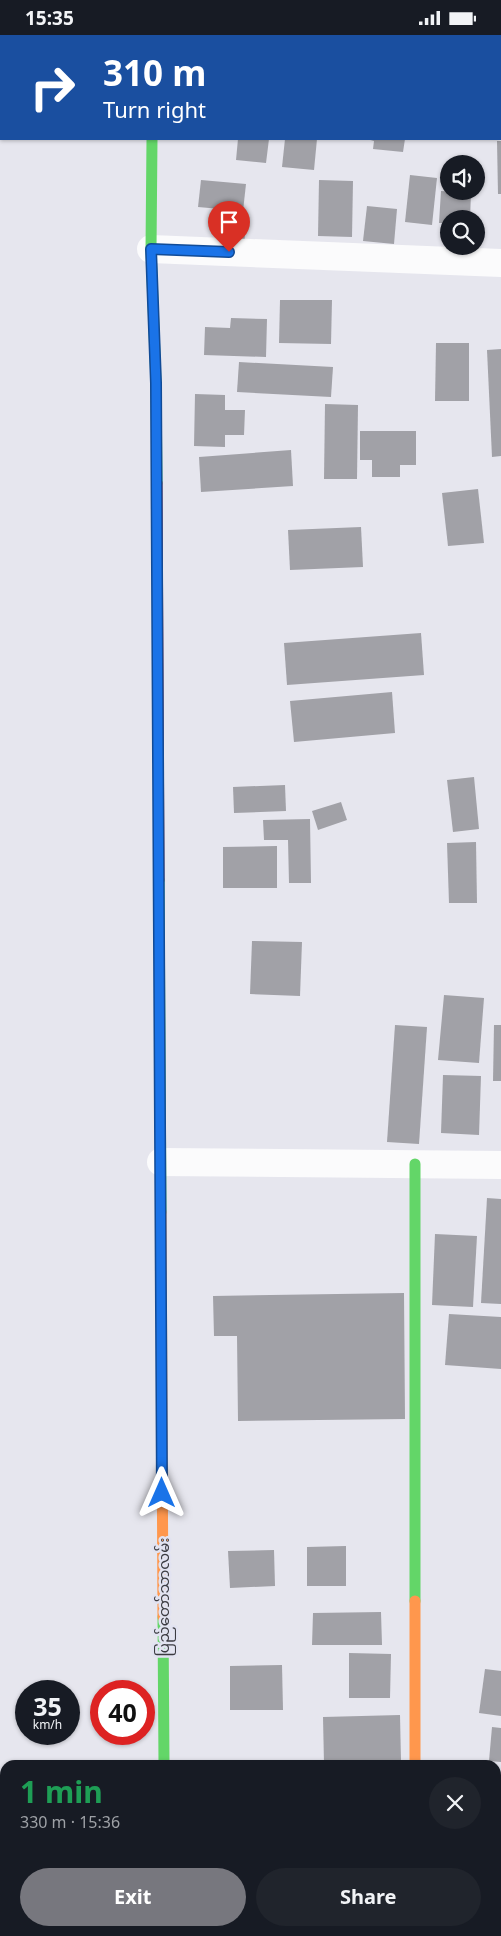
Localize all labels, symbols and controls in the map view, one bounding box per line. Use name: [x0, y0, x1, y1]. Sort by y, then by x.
text: 15:35: [25, 5, 74, 31]
text: 310 m: [103, 49, 206, 96]
icon: right: [20, 55, 85, 120]
text: Turn right: [103, 94, 206, 124]
map controls: [440, 155, 485, 255]
button: sound: [440, 155, 485, 200]
pin: [208, 201, 250, 252]
icon: arrive: [215, 208, 243, 236]
button: search: [440, 210, 485, 255]
position arrow: [135, 1466, 187, 1518]
street label: ပြည်တော်သာလမ်း: [153, 1537, 176, 1657]
speed limit sign: 40: [90, 1680, 155, 1745]
text: 35: [33, 1689, 62, 1723]
text: km/h: [33, 1716, 62, 1733]
text: 1 min: [20, 1771, 103, 1812]
button: close: [429, 1777, 481, 1829]
text: 330 m · 15:36: [20, 1811, 120, 1833]
button: Exit: [20, 1868, 246, 1926]
button: Share: [256, 1868, 481, 1926]

